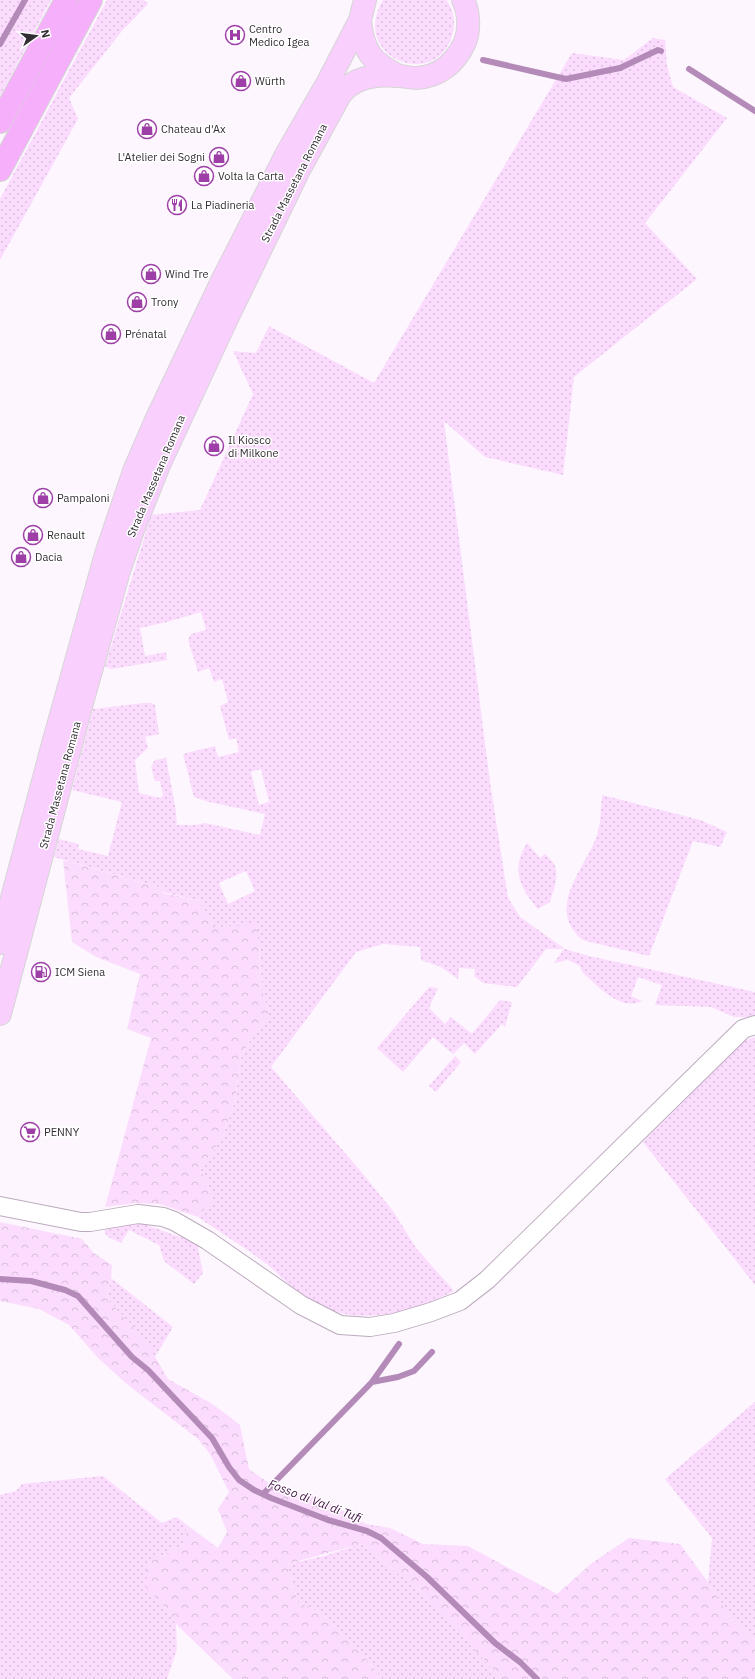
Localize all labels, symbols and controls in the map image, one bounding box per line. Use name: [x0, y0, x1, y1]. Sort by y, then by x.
north arrow: [16, 16, 56, 56]
place label: Centro Medico Igea: [249, 22, 310, 49]
hospital icon: Centro Medico Igea: [224, 24, 246, 46]
text: N: [38, 28, 53, 39]
shop icon: Würth: [230, 70, 252, 92]
place label: Würth: [255, 74, 285, 88]
shop icon: Chateau d'Ax: [136, 118, 158, 140]
street label: Strada Massetana Romana: [258, 121, 330, 245]
place label: Chateau d'Ax: [161, 122, 226, 136]
shop icon: L'Atelier dei Sogni: [208, 146, 230, 168]
place label: L'Atelier dei Sogni: [118, 150, 205, 164]
shop icon: Volta la Carta: [193, 165, 215, 187]
place label: Volta la Carta: [218, 169, 284, 183]
restaurant icon: La Piadineria: [166, 194, 188, 216]
place label: La Piadineria: [191, 198, 254, 212]
shop icon: Wind Tre: [140, 263, 162, 285]
place label: Wind Tre: [165, 267, 209, 281]
shop icon: Trony: [126, 291, 148, 313]
place label: Trony: [151, 295, 179, 309]
shop icon: Prénatal: [100, 323, 122, 345]
place label: Prénatal: [125, 327, 166, 341]
street label: Strada Massetana Romana: [124, 413, 188, 539]
place label: Il Kiosco di Milkone: [228, 433, 278, 460]
shop icon: Il Kiosco di Milkone: [203, 435, 225, 457]
shop icon: Pampaloni: [32, 487, 54, 509]
place label: Pampaloni: [57, 491, 109, 505]
shop icon: Renault: [22, 524, 44, 546]
place label: Renault: [47, 528, 85, 542]
shop icon: Dacia: [10, 546, 32, 568]
place label: Dacia: [35, 550, 63, 564]
street label: Strada Massetana Romana: [36, 720, 84, 850]
fuel station icon: ICM Siena: [30, 961, 52, 983]
place label: ICM Siena: [55, 965, 105, 979]
supermarket icon: PENNY: [19, 1121, 41, 1143]
place label: PENNY: [44, 1125, 80, 1139]
water label: Fosso di Val di Tufi: [266, 1476, 364, 1525]

